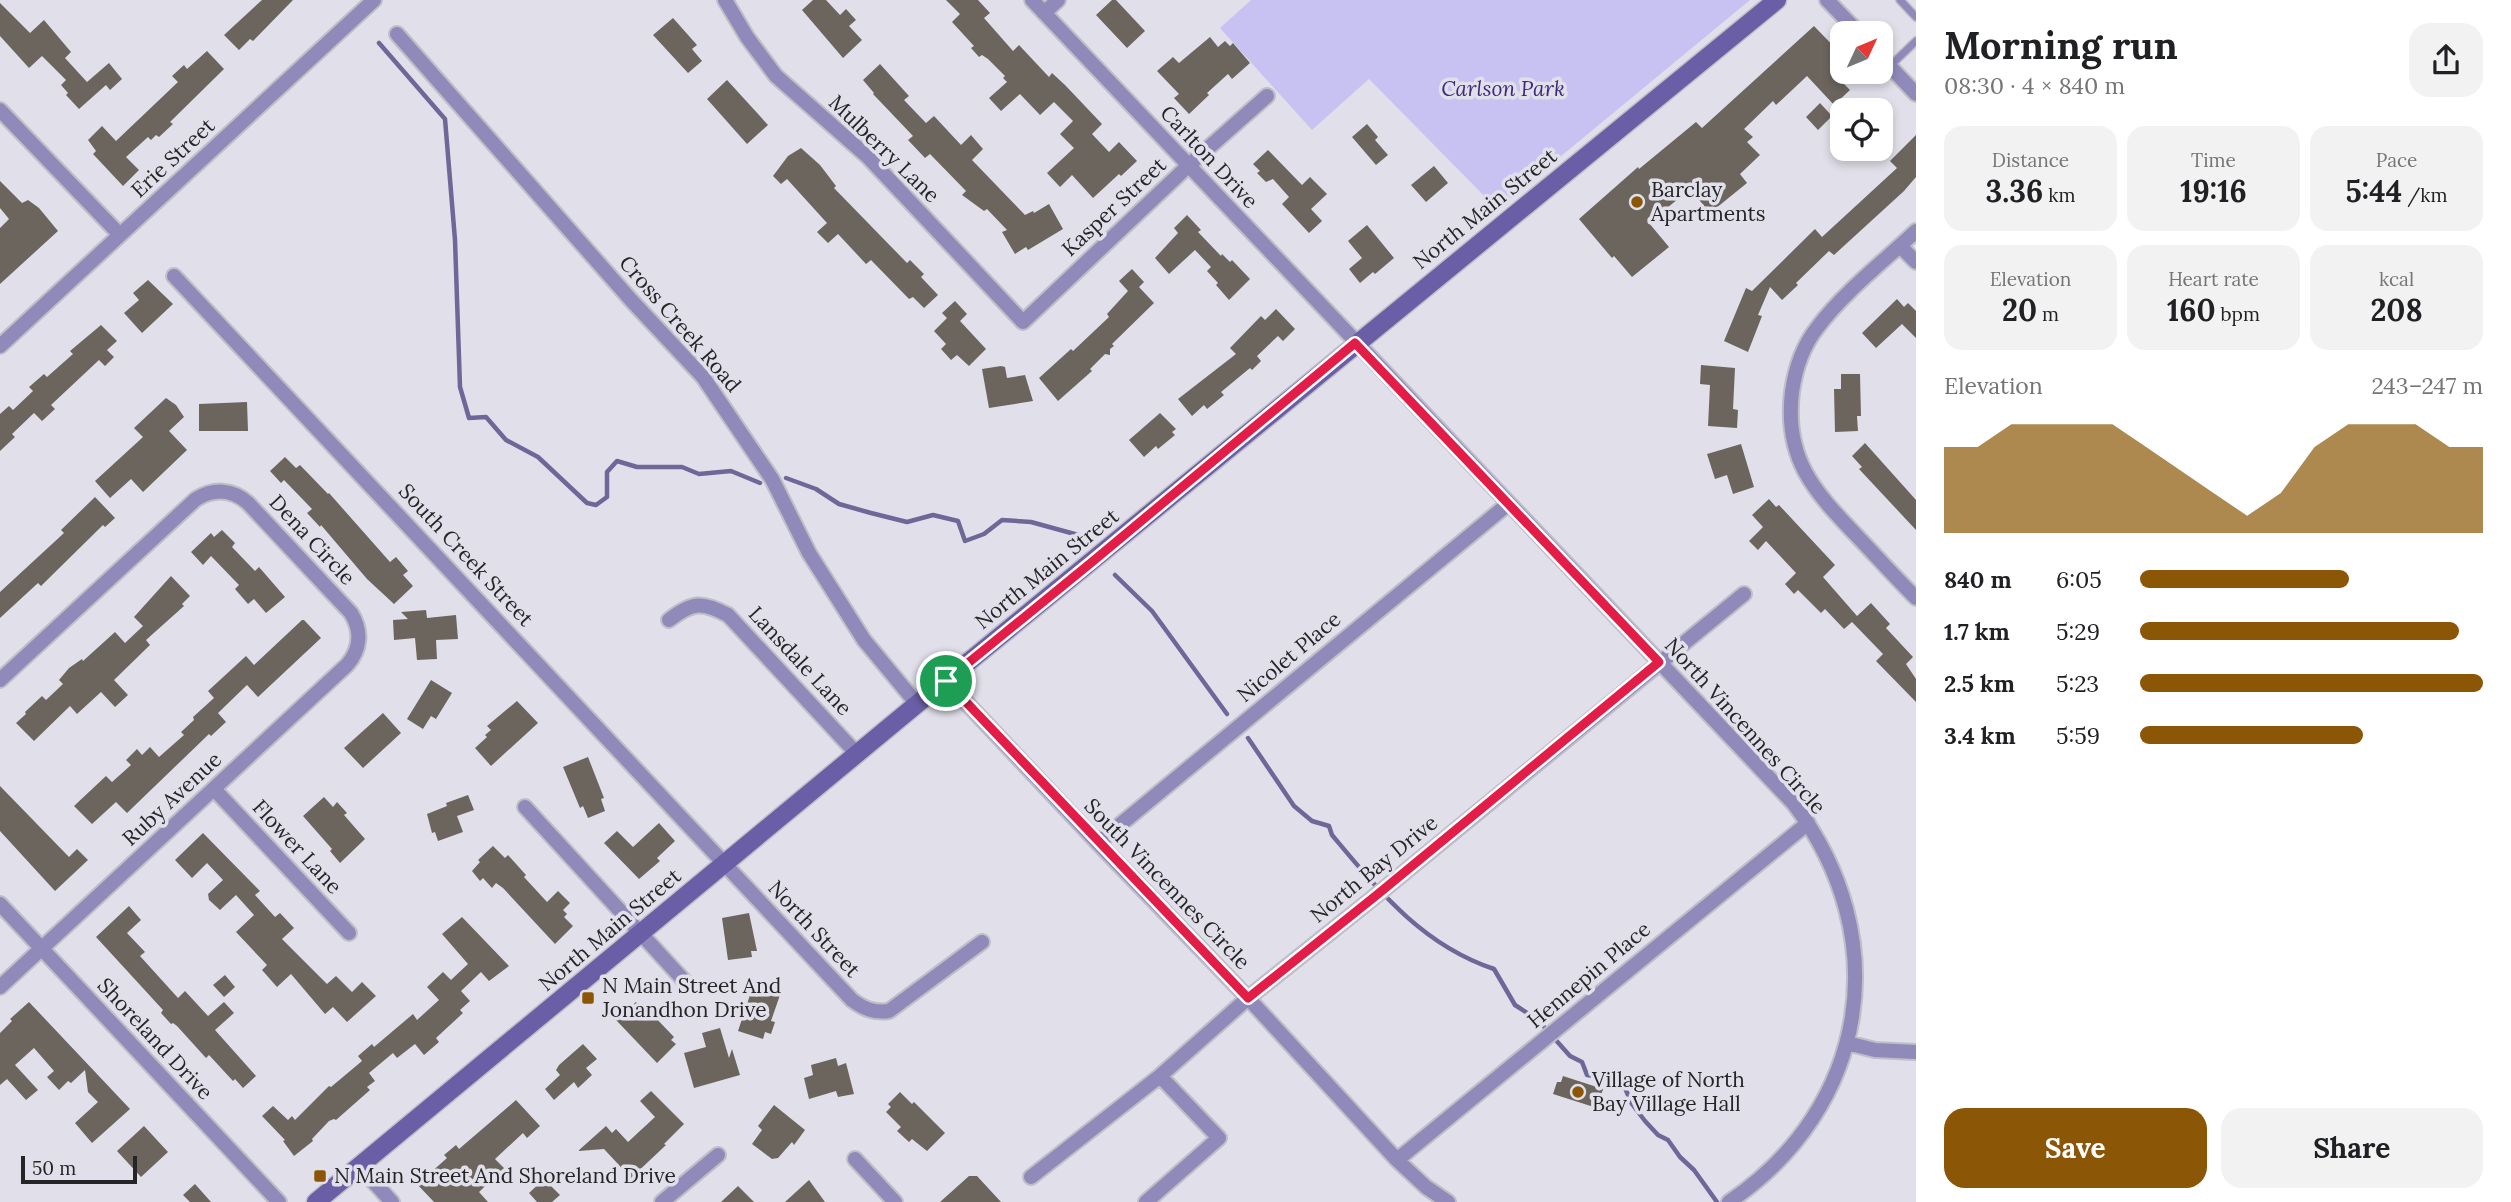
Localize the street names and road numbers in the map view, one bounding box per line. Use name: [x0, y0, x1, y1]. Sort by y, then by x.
street label: Mulberry Lane: [823, 89, 945, 208]
street label: Carlton Drive: [1155, 99, 1264, 214]
street label: Erie Street: [125, 112, 221, 203]
street label: North Main Street: [1407, 142, 1563, 275]
street label: Kasper Street: [1056, 151, 1172, 262]
street label: Cross Creek Road: [614, 250, 747, 398]
street label: South Creek Street: [393, 478, 540, 632]
street label: Dena Circle: [264, 489, 361, 591]
street label: North Main Street: [969, 502, 1125, 635]
street label: Lansdale Lane: [743, 600, 858, 721]
street label: Nicolet Place: [1231, 605, 1346, 708]
street label: North Vincennes Circle: [1659, 632, 1832, 819]
street label: Ruby Avenue: [116, 746, 227, 851]
street label: South Vincennes Circle: [1079, 792, 1256, 975]
street label: Flower Lane: [247, 794, 348, 900]
street label: North Bay Drive: [1304, 809, 1443, 928]
street label: North Main Street: [533, 862, 687, 997]
street label: North Street: [763, 874, 867, 984]
street label: Hennepin Place: [1522, 915, 1656, 1034]
street label: Shoreland Drive: [92, 972, 219, 1105]

